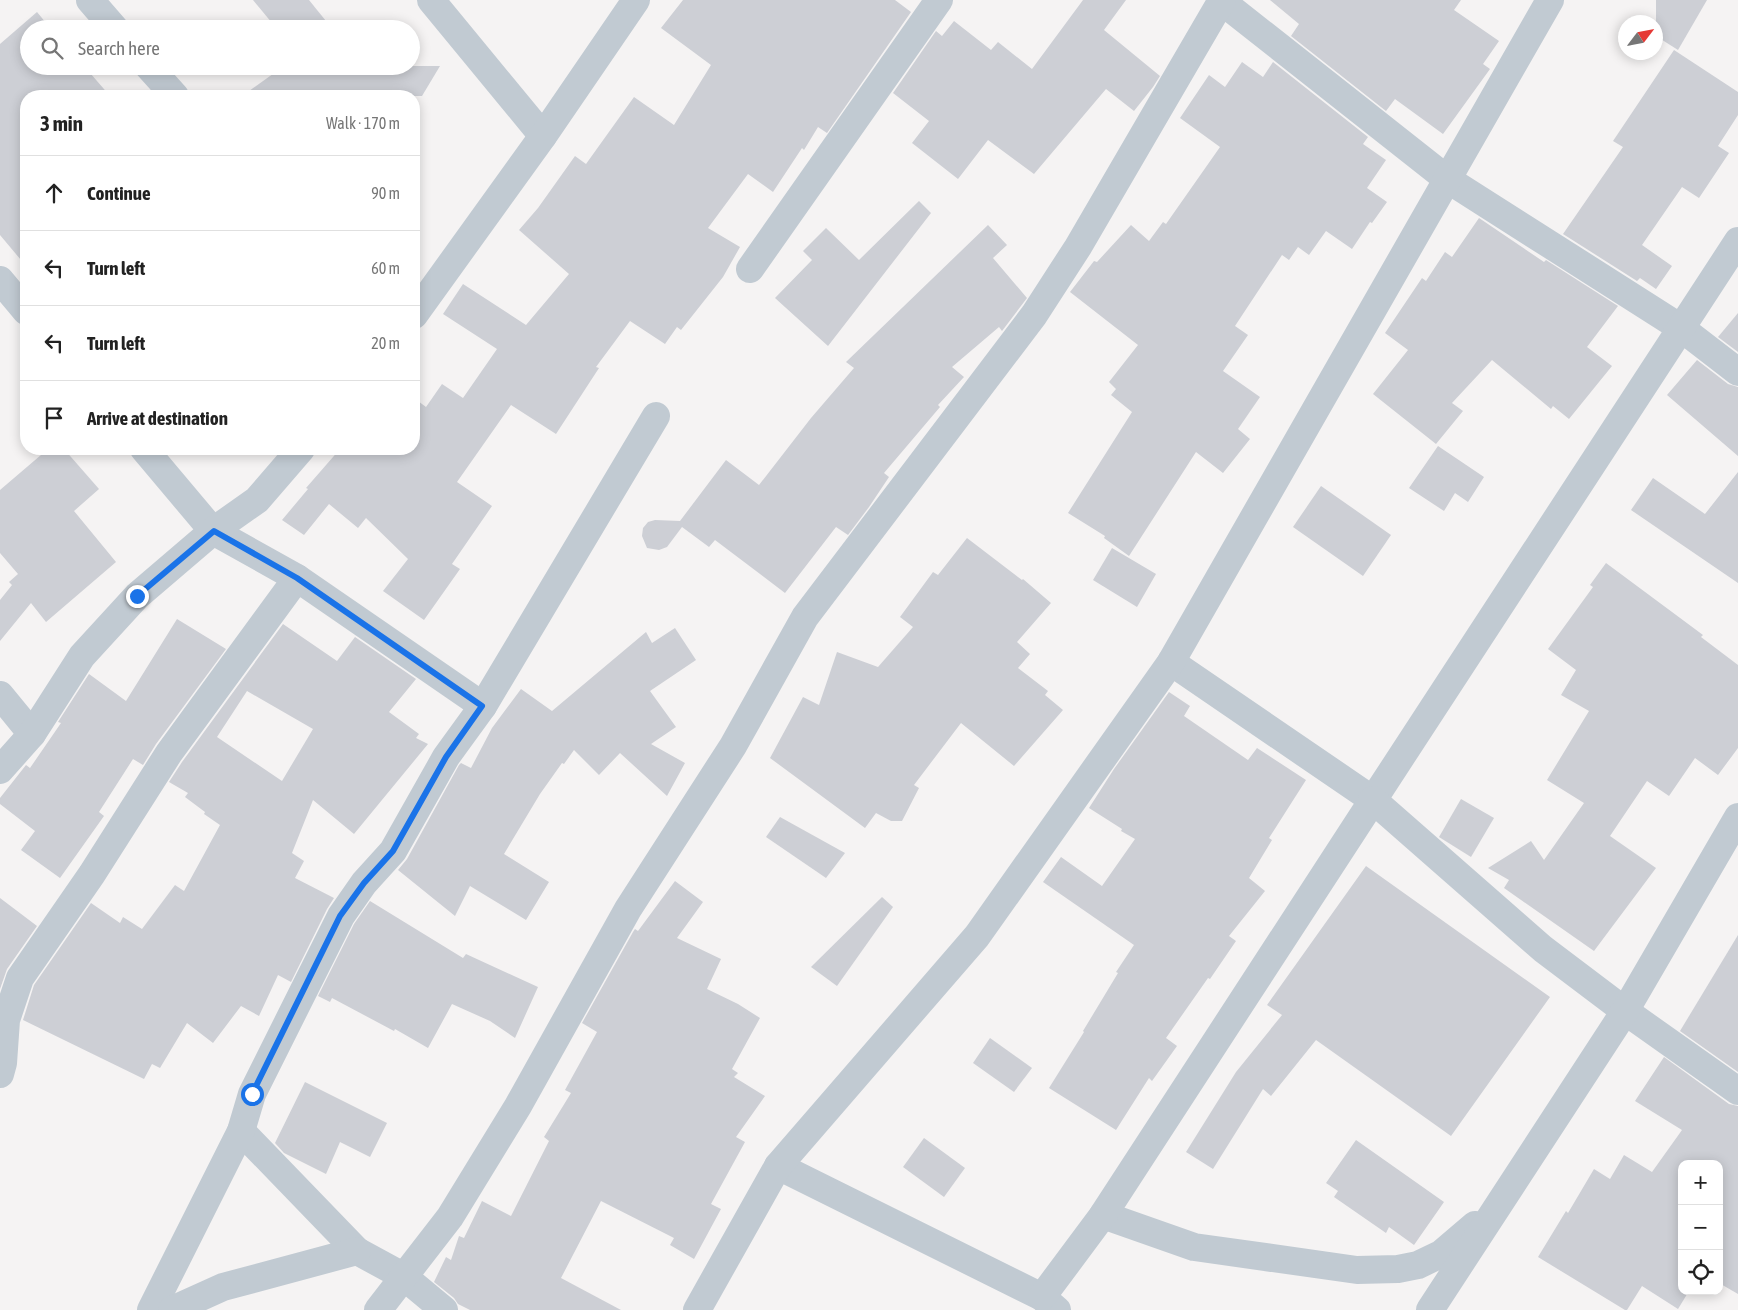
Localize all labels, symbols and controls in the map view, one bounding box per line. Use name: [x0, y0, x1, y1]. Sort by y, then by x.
north arrow: [1618, 15, 1663, 60]
search box: [20, 20, 420, 75]
icon: search: [38, 34, 66, 62]
text: Search here: [78, 37, 160, 59]
text: 3 min: [40, 111, 83, 135]
text: Walk · 170 m: [326, 114, 400, 132]
icon: ahead: [40, 179, 68, 207]
text: Continue: [87, 182, 151, 204]
text: 90 m: [371, 184, 400, 202]
icon: left: [40, 254, 68, 282]
text: Turn left: [87, 257, 145, 279]
text: 60 m: [371, 259, 400, 277]
icon: left: [40, 329, 68, 357]
text: Turn left: [87, 332, 145, 354]
text: 20 m: [371, 334, 400, 352]
icon: arrive: [40, 404, 68, 432]
text: Arrive at destination: [87, 407, 228, 429]
route end: [126, 585, 149, 608]
route start: [241, 1083, 264, 1106]
map controls: [1678, 1160, 1723, 1295]
button: +: [1678, 1160, 1723, 1205]
button: −: [1678, 1205, 1723, 1250]
button: locate: [1678, 1250, 1723, 1295]

